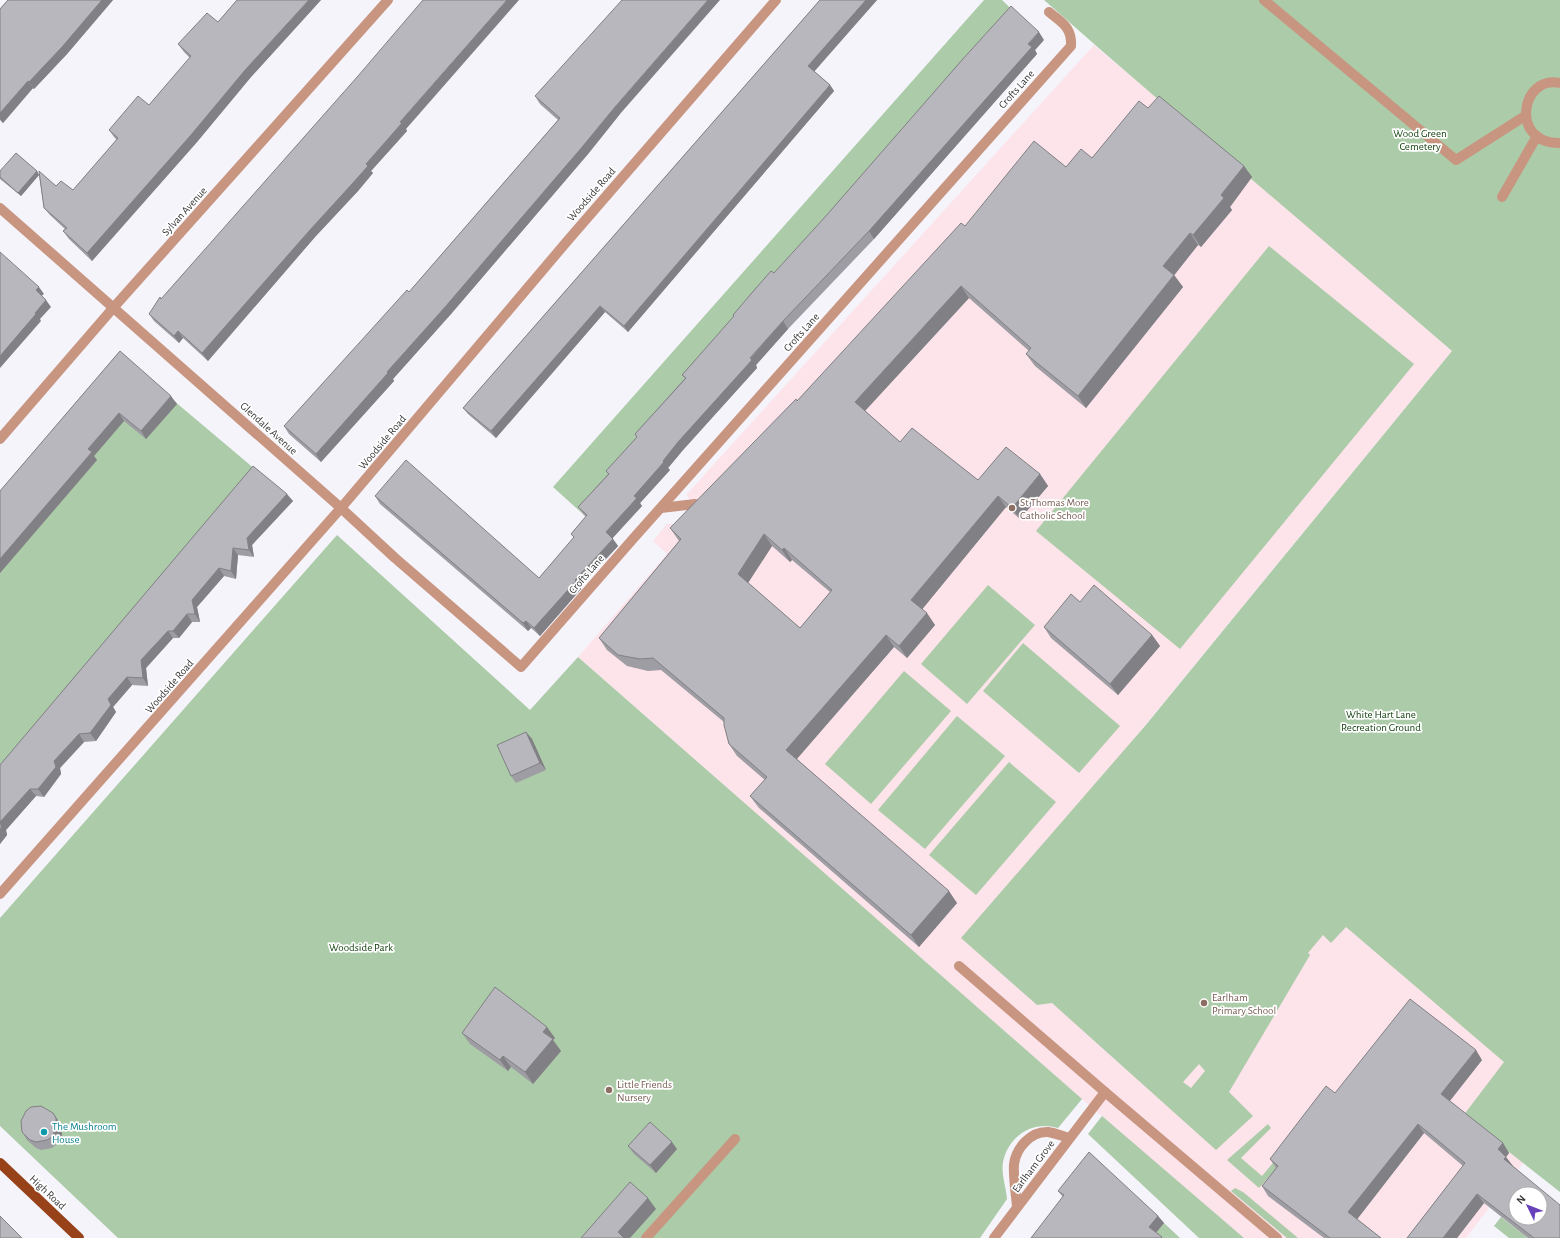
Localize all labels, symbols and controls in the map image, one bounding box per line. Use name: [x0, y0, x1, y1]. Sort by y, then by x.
street label: Crofts Lane: [996, 68, 1036, 111]
park label: Wood Green Cemetery: [1393, 128, 1447, 152]
street label: Woodside Road: [565, 165, 618, 223]
street label: Sylvan Avenue: [160, 185, 209, 238]
street label: Crofts Lane: [781, 311, 821, 354]
street label: Glendale Avenue: [238, 400, 299, 457]
street label: Woodside Road: [357, 413, 408, 472]
place label: St Thomas More Catholic School: [1020, 497, 1089, 521]
marker: St Thomas More Catholic School: [1007, 503, 1017, 513]
street label: Crofts Lane: [567, 553, 606, 596]
street label: Woodside Road: [143, 657, 196, 715]
park label: White Hart Lane Recreation Ground: [1341, 709, 1421, 733]
park label: Woodside Park: [329, 942, 393, 953]
place label: Earlham Primary School: [1212, 992, 1276, 1016]
marker: Earlham Primary School: [1199, 998, 1209, 1008]
place label: Little Friends Nursery: [617, 1079, 672, 1103]
marker: Little Friends Nursery: [604, 1085, 614, 1095]
place label: The Mushroom House: [52, 1121, 117, 1145]
marker: The Mushroom House: [39, 1127, 49, 1137]
street label: Earlham Grove: [1010, 1138, 1057, 1195]
street label: High Road: [27, 1173, 68, 1212]
north arrow: [1508, 1186, 1548, 1226]
text: N: [1514, 1193, 1528, 1206]

